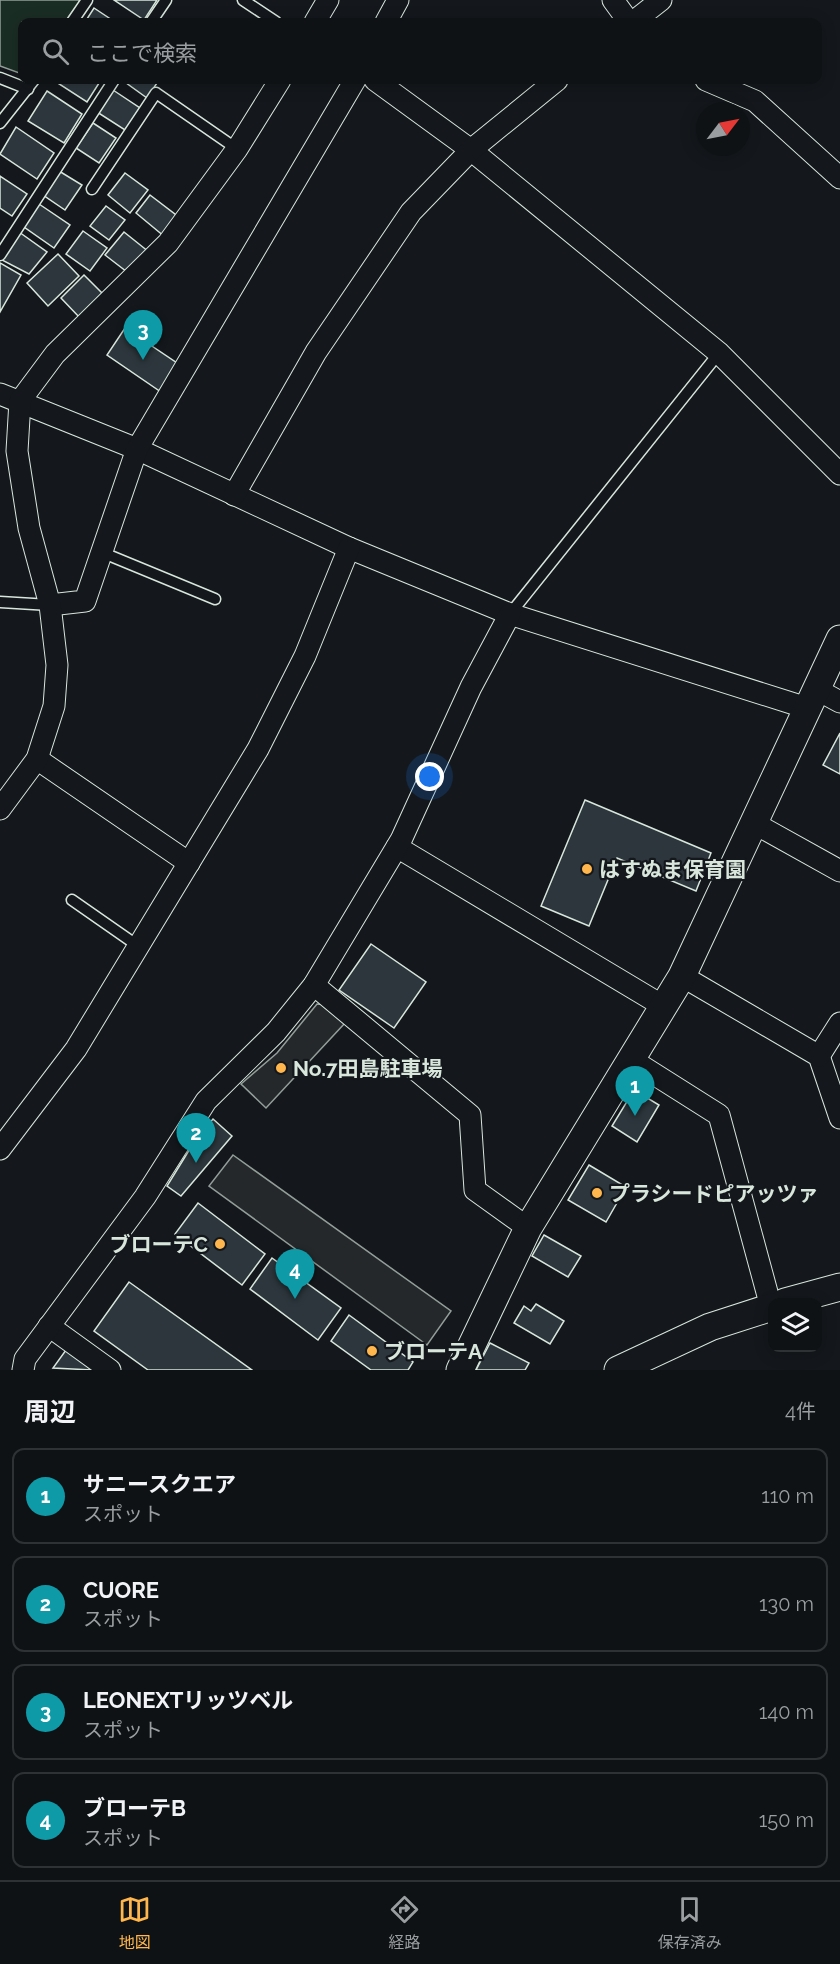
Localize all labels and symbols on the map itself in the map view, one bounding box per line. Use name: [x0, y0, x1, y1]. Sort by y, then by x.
north arrow: [696, 102, 750, 156]
pin: 3: [124, 310, 162, 360]
your location: [415, 762, 444, 791]
place label: はすぬま保育園: [599, 857, 746, 882]
marker: はすぬま保育園: [580, 862, 594, 876]
place label: No.7田島駐車場: [293, 1056, 442, 1081]
marker: No.7田島駐車場: [274, 1061, 288, 1075]
pin: 1: [616, 1066, 654, 1116]
pin: 2: [176, 1114, 216, 1163]
place label: プラシードピアッツァ: [609, 1181, 819, 1206]
marker: プラシードピアッツァ: [590, 1186, 604, 1200]
place label: ブローテC: [110, 1232, 208, 1257]
marker: ブローテC: [213, 1237, 227, 1251]
pin: 4: [276, 1250, 314, 1299]
place label: ブローテA: [384, 1339, 483, 1364]
marker: ブローテA: [365, 1344, 379, 1358]

